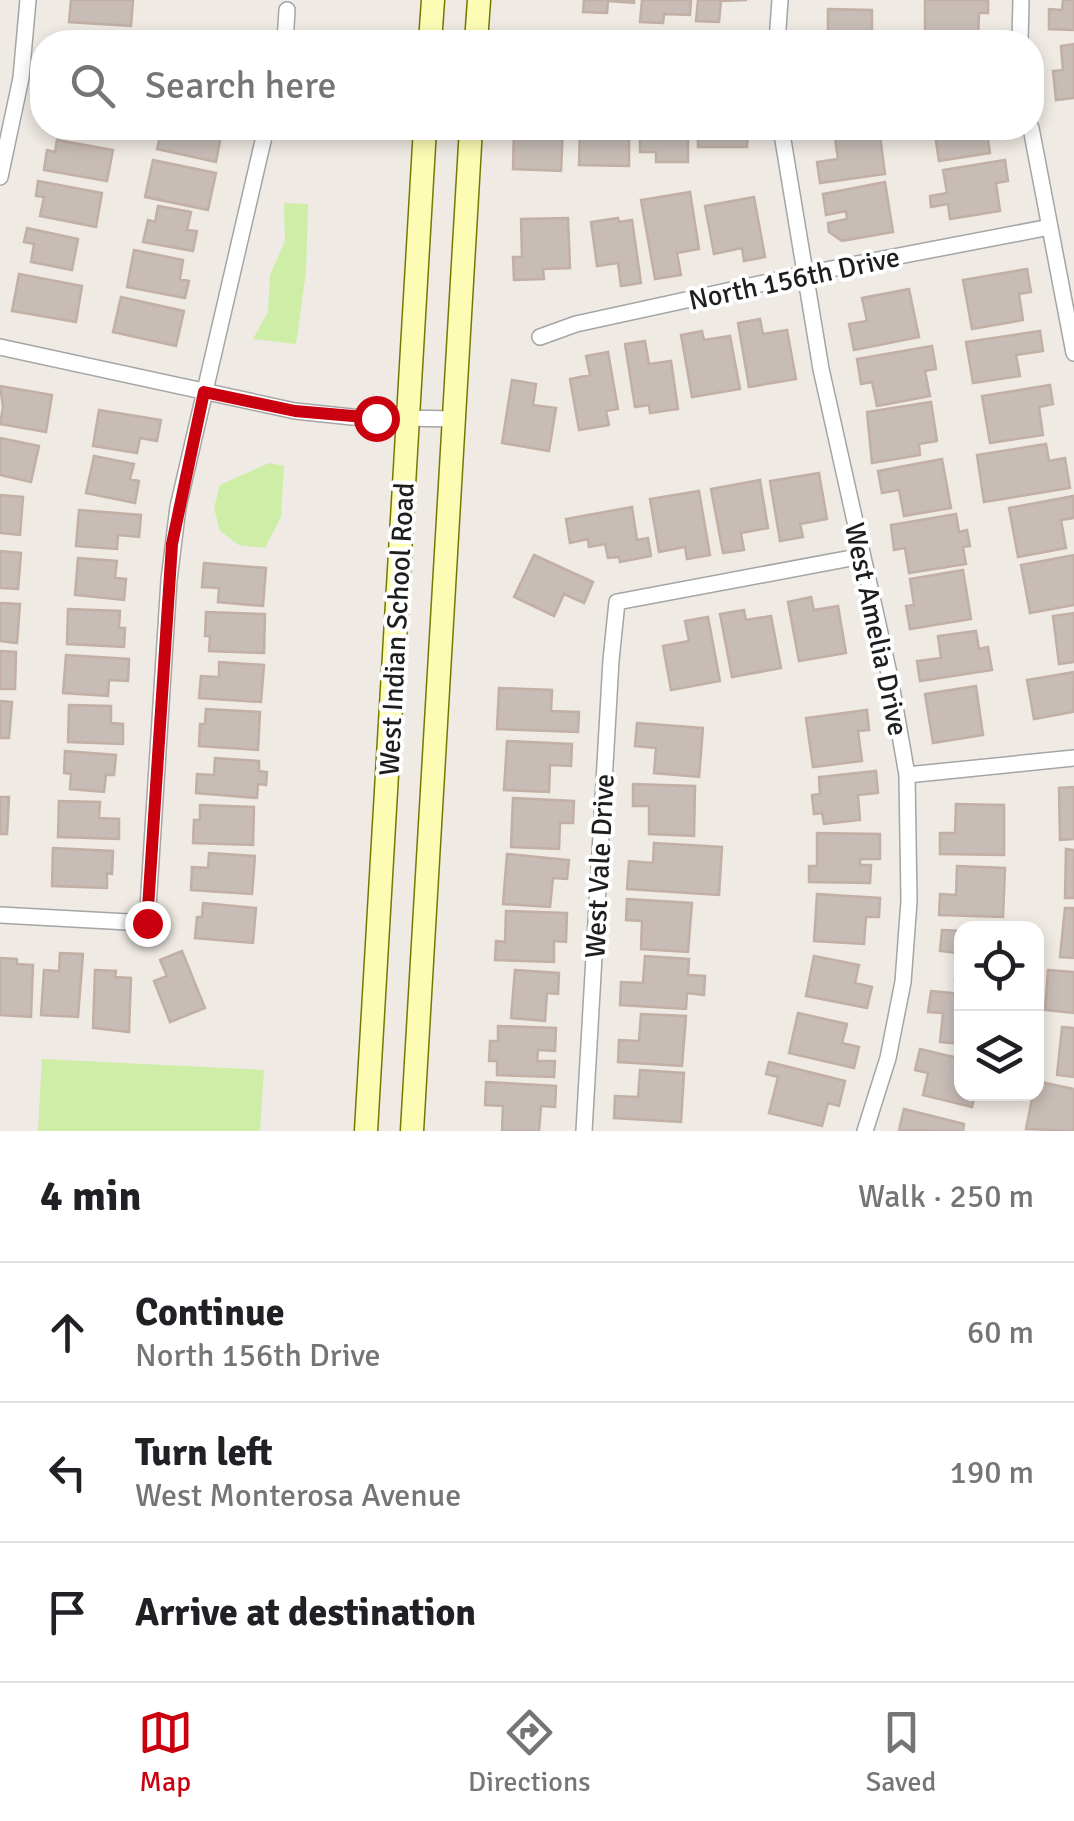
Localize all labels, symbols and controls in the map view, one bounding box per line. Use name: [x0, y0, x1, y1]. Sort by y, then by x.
search box: [30, 30, 1044, 140]
icon: search: [65, 58, 120, 113]
text: Search here: [145, 62, 337, 109]
street label: North 156th Drive: [686, 240, 903, 318]
route start: [354, 396, 400, 442]
street label: West Indian School Road: [372, 481, 422, 777]
street label: West Amelia Drive: [837, 520, 915, 739]
street label: West Vale Drive: [578, 773, 622, 959]
route end: [125, 901, 171, 947]
map controls: [954, 921, 1044, 1101]
button: locate: [954, 921, 1044, 1011]
button: layers: [954, 1011, 1044, 1101]
text: 4 min: [40, 1171, 141, 1222]
text: Walk · 250 m: [858, 1177, 1034, 1216]
text: Continue: [135, 1289, 285, 1336]
icon: ahead: [40, 1305, 95, 1360]
text: 60 m: [967, 1313, 1034, 1352]
text: North 156th Drive: [135, 1336, 381, 1375]
text: Turn left: [135, 1429, 273, 1476]
icon: left: [40, 1445, 95, 1500]
text: 190 m: [950, 1453, 1034, 1492]
text: West Monterosa Avenue: [135, 1476, 461, 1515]
icon: arrive: [40, 1585, 95, 1640]
text: Arrive at destination: [135, 1589, 476, 1636]
tab: Map: [138, 1705, 193, 1799]
tab: Directions: [468, 1705, 590, 1799]
tab: Saved: [866, 1705, 936, 1799]

